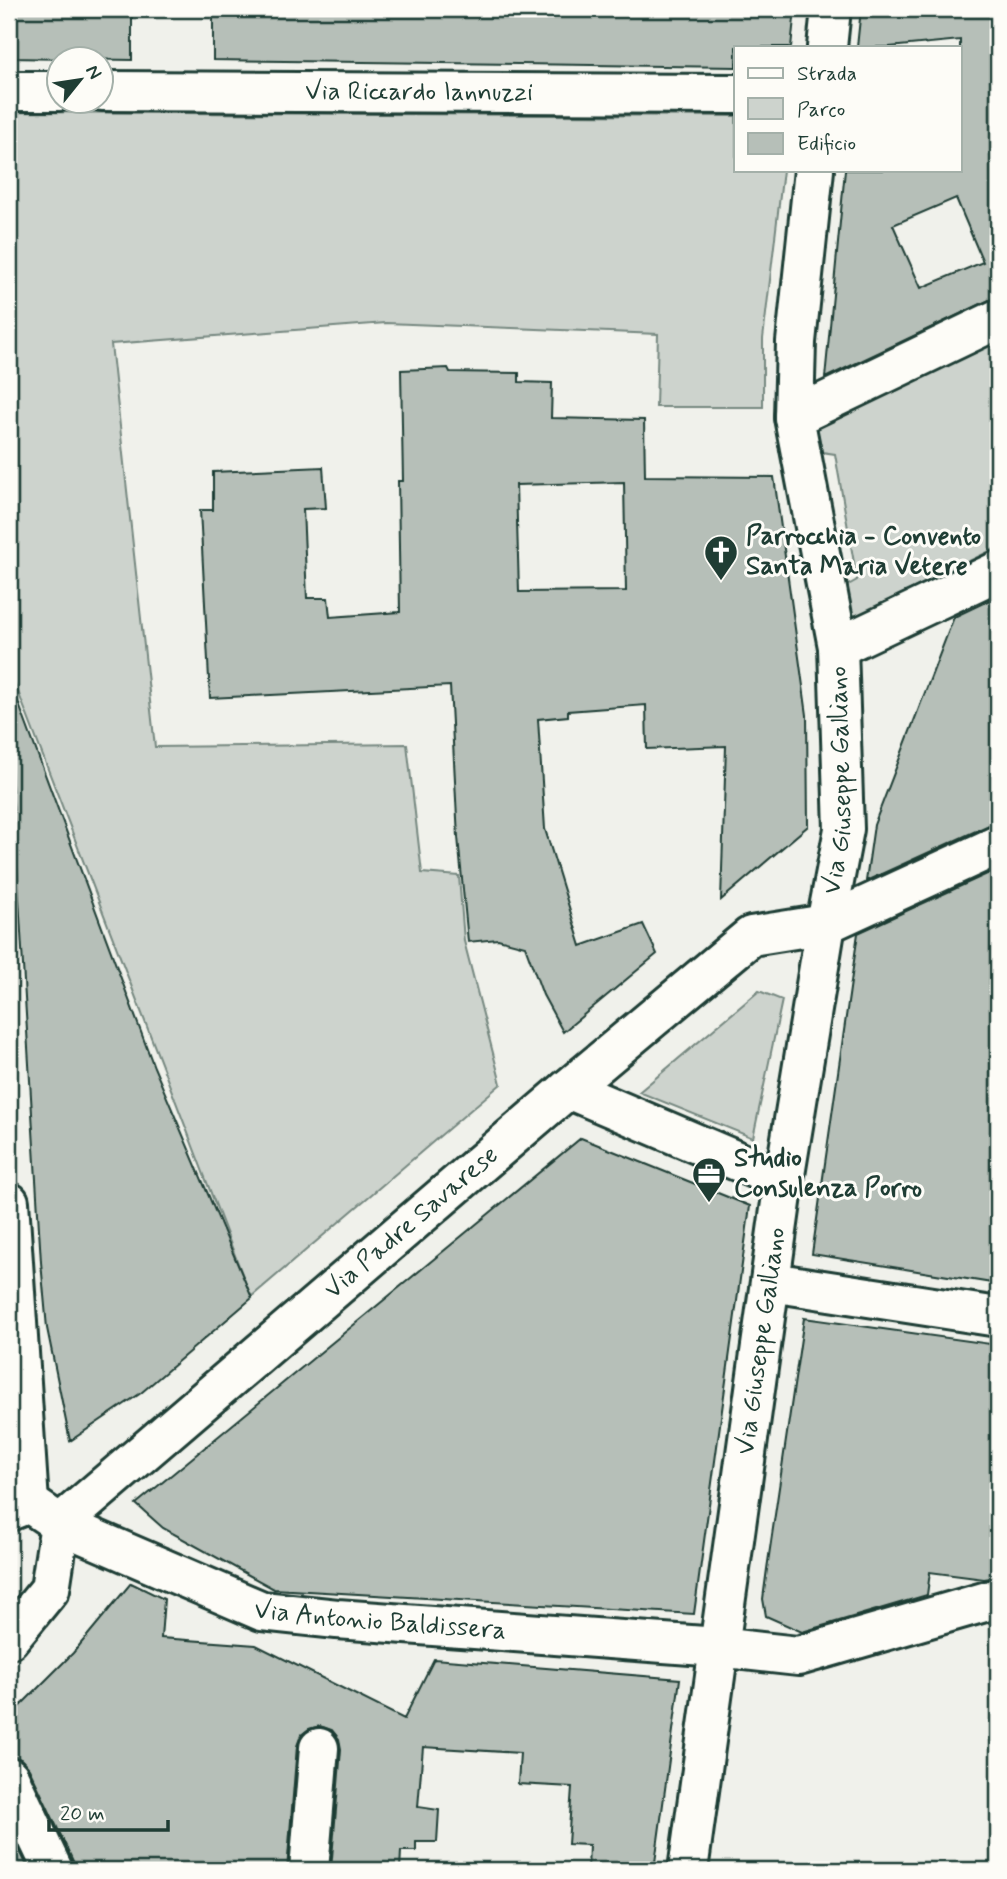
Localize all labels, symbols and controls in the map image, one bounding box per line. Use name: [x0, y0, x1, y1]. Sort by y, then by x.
north arrow: [46, 46, 116, 116]
legend: [734, 46, 962, 172]
text: Strada: [797, 60, 857, 88]
text: N: [79, 61, 107, 84]
street label: Via Riccardo Iannuzzi: [305, 75, 533, 110]
text: Parco: [797, 96, 845, 124]
text: Edificio: [797, 130, 856, 158]
place label: Parrocchia - Convento Santa Maria Vetere: [746, 520, 981, 584]
church icon: Parrocchia - Convento Santa Maria Vetere: [702, 533, 740, 582]
street label: Via Giuseppe Galliano: [815, 666, 861, 897]
street label: Via Padre Savarese: [317, 1139, 506, 1307]
place label: Studio Consulenza Porro: [734, 1142, 922, 1206]
office icon: Studio Consulenza Porro: [690, 1155, 728, 1204]
street label: Via Giuseppe Galliano: [729, 1225, 794, 1457]
street label: Via Antonio Baldissera: [252, 1593, 507, 1648]
scale bar: [49, 1788, 168, 1832]
text: 20 m: [60, 1800, 105, 1828]

